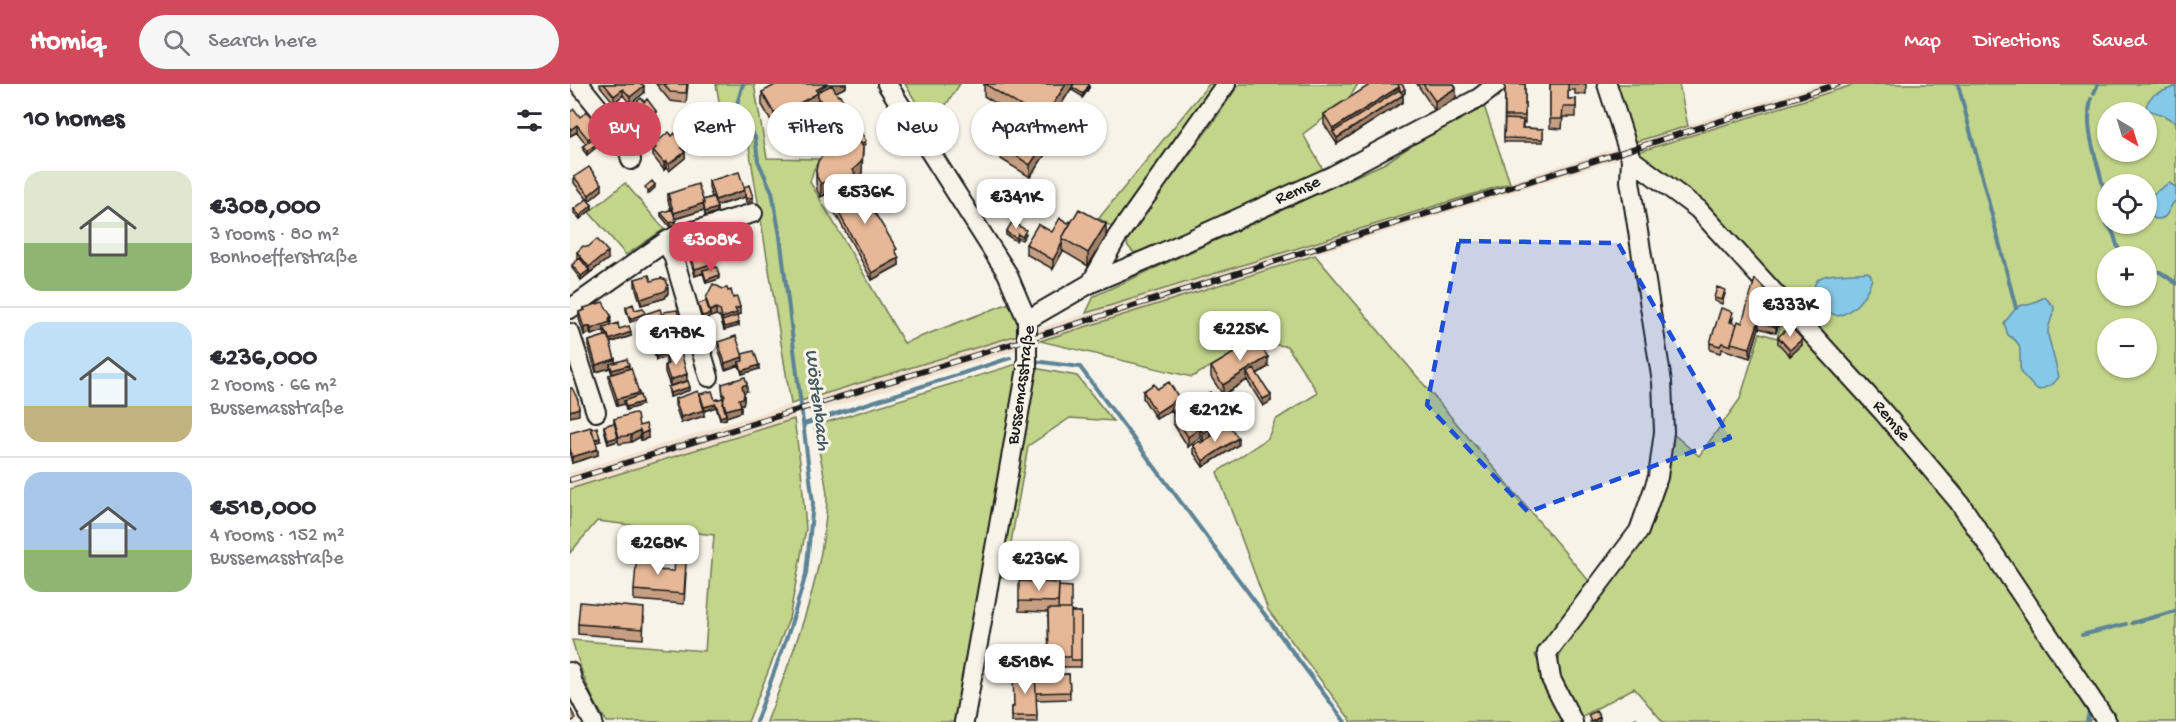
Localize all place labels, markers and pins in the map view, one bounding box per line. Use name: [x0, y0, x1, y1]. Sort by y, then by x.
pin: €536K: [823, 174, 907, 225]
pin: €341K: [974, 179, 1058, 230]
pin: €308K: [669, 222, 753, 273]
pin: €333K: [1748, 287, 1832, 338]
pin: €225K: [1198, 311, 1282, 362]
pin: €178K: [634, 315, 718, 366]
pin: €212K: [1173, 392, 1257, 443]
pin: €268K: [616, 525, 700, 576]
pin: €236K: [997, 541, 1081, 592]
pin: €518K: [983, 644, 1067, 695]

